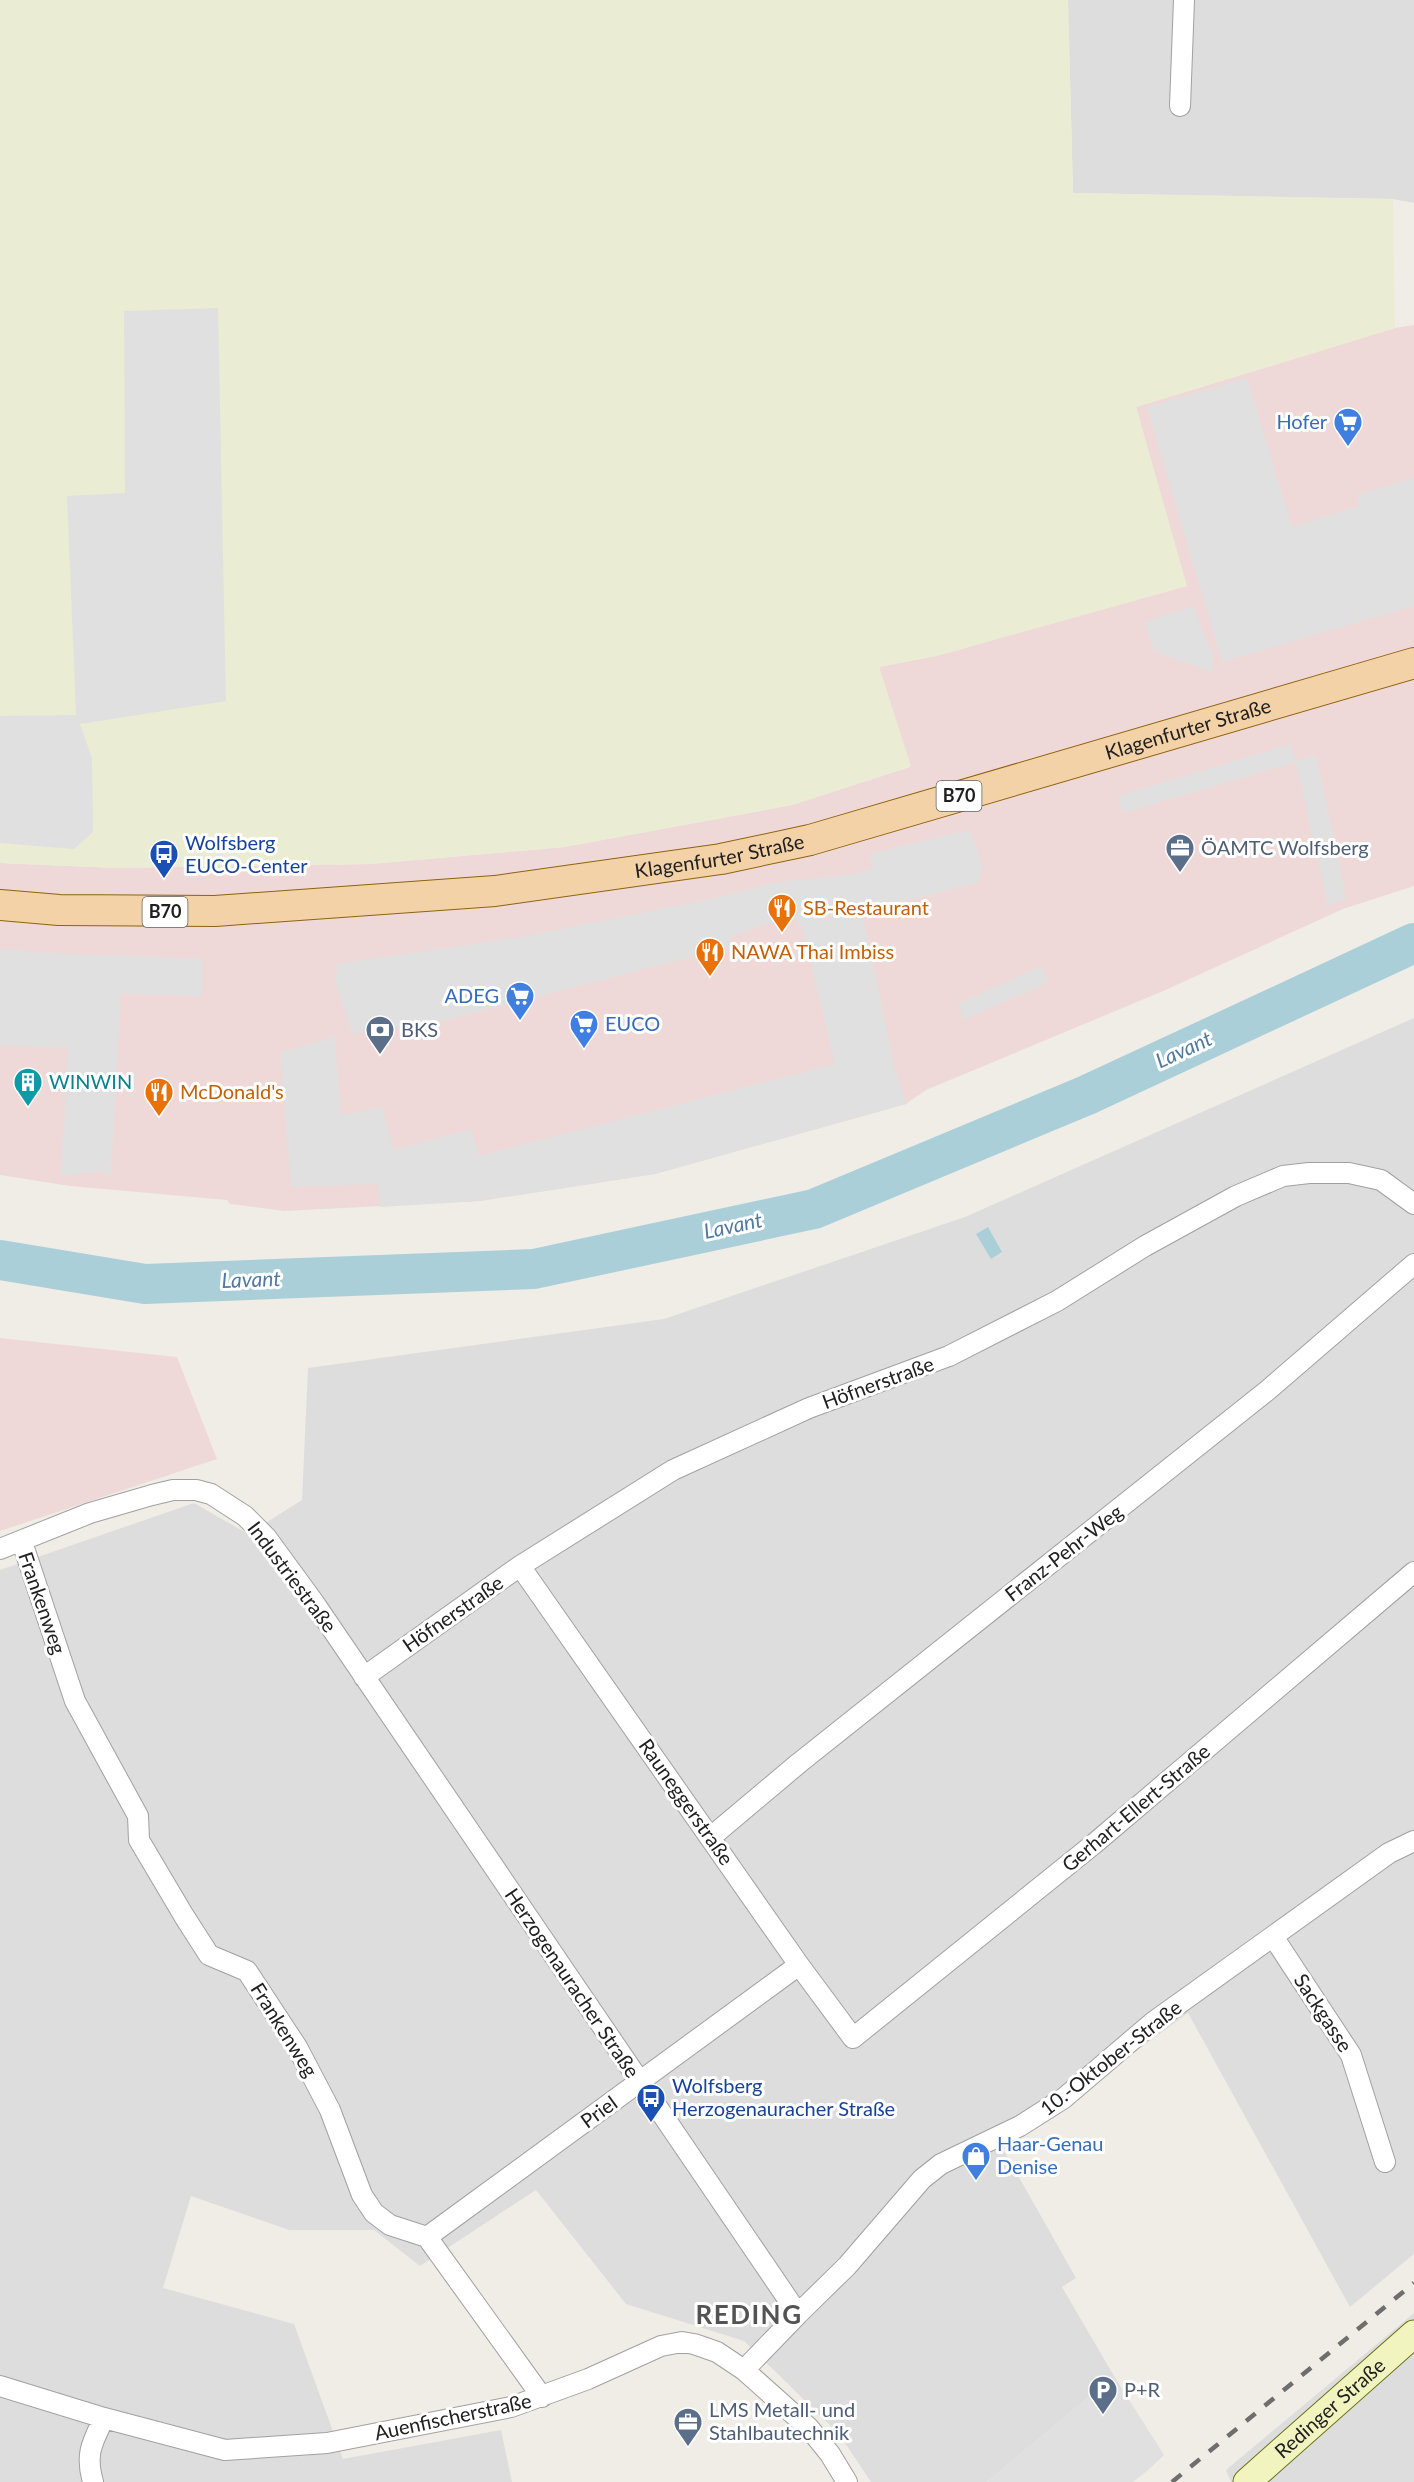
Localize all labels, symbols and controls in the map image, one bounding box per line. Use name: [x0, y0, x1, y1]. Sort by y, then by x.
supermarket icon: Hofer: [1332, 406, 1364, 448]
place label: Hofer: [1276, 409, 1328, 433]
street label: Klagenfurter Straße: [1102, 693, 1273, 764]
road number: B70: [936, 781, 982, 811]
street label: Klagenfurter Straße: [633, 829, 806, 882]
place label: Wolfsberg EUCO-Center: [185, 830, 308, 877]
office icon: ÖAMTC Wolfsberg: [1164, 832, 1196, 874]
place label: ÖAMTC Wolfsberg: [1201, 835, 1369, 859]
bus stop icon: Wolfsberg EUCO-Center: [148, 838, 180, 880]
restaurant icon: SB-Restaurant: [766, 892, 798, 934]
place label: SB-Restaurant: [803, 895, 929, 919]
road number: B70: [142, 897, 188, 927]
restaurant icon: NAWA Thai Imbiss: [694, 936, 726, 978]
place label: NAWA Thai Imbiss: [731, 939, 894, 963]
supermarket icon: ADEG: [504, 980, 536, 1022]
place label: ADEG: [444, 983, 499, 1007]
supermarket icon: EUCO: [568, 1008, 600, 1050]
place label: EUCO: [605, 1011, 660, 1035]
bank icon: BKS: [364, 1014, 396, 1056]
place label: BKS: [401, 1017, 438, 1041]
water label: Lavant: [1151, 1025, 1216, 1072]
building icon: WINWIN: [12, 1066, 44, 1108]
place label: WINWIN: [49, 1069, 132, 1093]
restaurant icon: McDonald's: [143, 1076, 175, 1118]
place label: McDonald's: [180, 1079, 284, 1103]
water label: Lavant: [701, 1206, 765, 1243]
water label: Lavant: [221, 1265, 282, 1292]
street label: Höfnerstraße: [819, 1351, 937, 1413]
street label: Franz-Pehr-Weg: [1000, 1499, 1127, 1606]
street label: Industriestraße: [243, 1516, 342, 1637]
street label: Frankenweg: [14, 1548, 72, 1657]
street label: Höfnerstraße: [398, 1570, 507, 1657]
street label: Rauneggerstraße: [634, 1734, 739, 1869]
street label: Gerhart-Ellert-Straße: [1057, 1738, 1214, 1876]
street label: Herzogenauracher Straße: [501, 1883, 645, 2082]
street label: Sackgasse: [1290, 1969, 1358, 2056]
street label: Frankenweg: [246, 1978, 323, 2081]
street label: 10.-Oktober-Straße: [1035, 1995, 1186, 2120]
place label: Wolfsberg Herzogenauracher Straße: [672, 2073, 895, 2120]
bus stop icon: Wolfsberg Herzogenauracher Straße: [635, 2082, 667, 2124]
street label: Priel: [576, 2090, 621, 2132]
place label: Haar-Genau Denise: [997, 2131, 1103, 2178]
shop icon: Haar-Genau Denise: [960, 2140, 992, 2182]
district label: REDING: [695, 2298, 803, 2330]
street label: Redinger Straße: [1269, 2352, 1389, 2463]
parking icon: P+R: [1087, 2374, 1119, 2416]
place label: P+R: [1124, 2377, 1161, 2401]
street label: Auenfischerstraße: [372, 2388, 533, 2444]
place label: LMS Metall- und Stahlbautechnik: [709, 2397, 855, 2444]
office icon: LMS Metall- und Stahlbautechnik: [672, 2406, 704, 2448]

